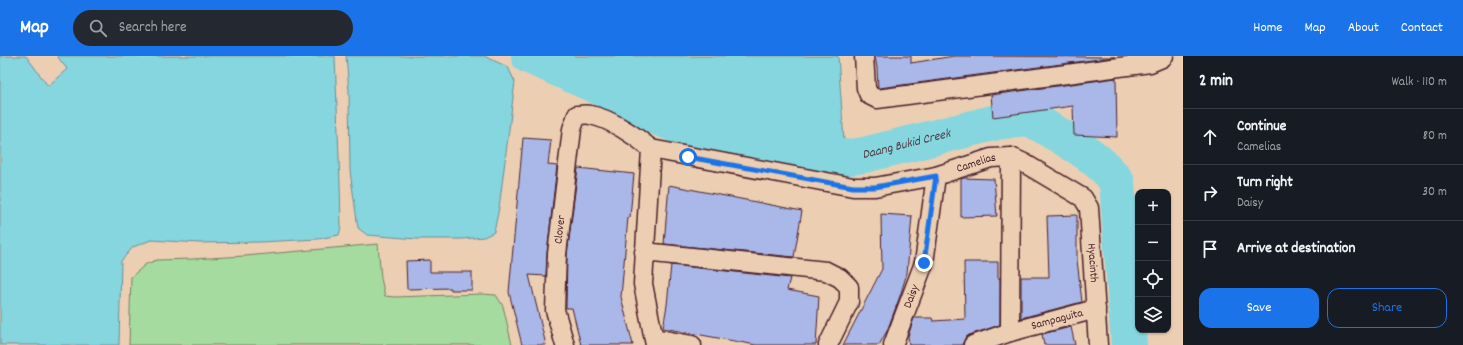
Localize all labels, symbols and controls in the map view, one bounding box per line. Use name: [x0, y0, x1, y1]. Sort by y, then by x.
search box: [73, 10, 353, 46]
text: Map: [20, 15, 49, 42]
icon: search: [87, 17, 109, 39]
text: Search here: [119, 17, 187, 39]
text: Home: [1253, 18, 1282, 38]
text: Map: [1304, 18, 1326, 38]
text: About: [1348, 18, 1379, 38]
text: Contact: [1401, 18, 1443, 38]
text: 2 min: [1199, 70, 1233, 94]
text: Walk · 110 m: [1391, 73, 1447, 92]
text: Continue: [1237, 116, 1286, 138]
water label: Daang Bukid Creek: [860, 124, 954, 165]
icon: ahead: [1199, 126, 1221, 148]
text: 80 m: [1423, 127, 1447, 146]
text: Camelias: [1237, 138, 1281, 157]
route start: [679, 148, 697, 166]
street label: Camelias: [954, 149, 996, 177]
text: Turn right: [1237, 172, 1293, 194]
icon: right: [1199, 182, 1221, 204]
text: 30 m: [1422, 183, 1447, 202]
map controls: [1135, 189, 1171, 333]
button: +: [1135, 189, 1171, 225]
text: Daisy: [1237, 194, 1263, 213]
street label: Clover: [550, 214, 570, 245]
button: −: [1135, 225, 1171, 261]
icon: arrive: [1199, 238, 1221, 260]
text: Arrive at destination: [1237, 238, 1355, 260]
street label: Hyacinth: [1083, 243, 1102, 283]
route end: [915, 254, 933, 272]
button: locate: [1135, 261, 1171, 297]
street label: Daisy: [899, 281, 924, 311]
button: Save: [1199, 288, 1319, 328]
button: Share: [1327, 288, 1447, 328]
button: layers: [1135, 297, 1171, 333]
street label: Sampaguita: [1029, 304, 1085, 334]

